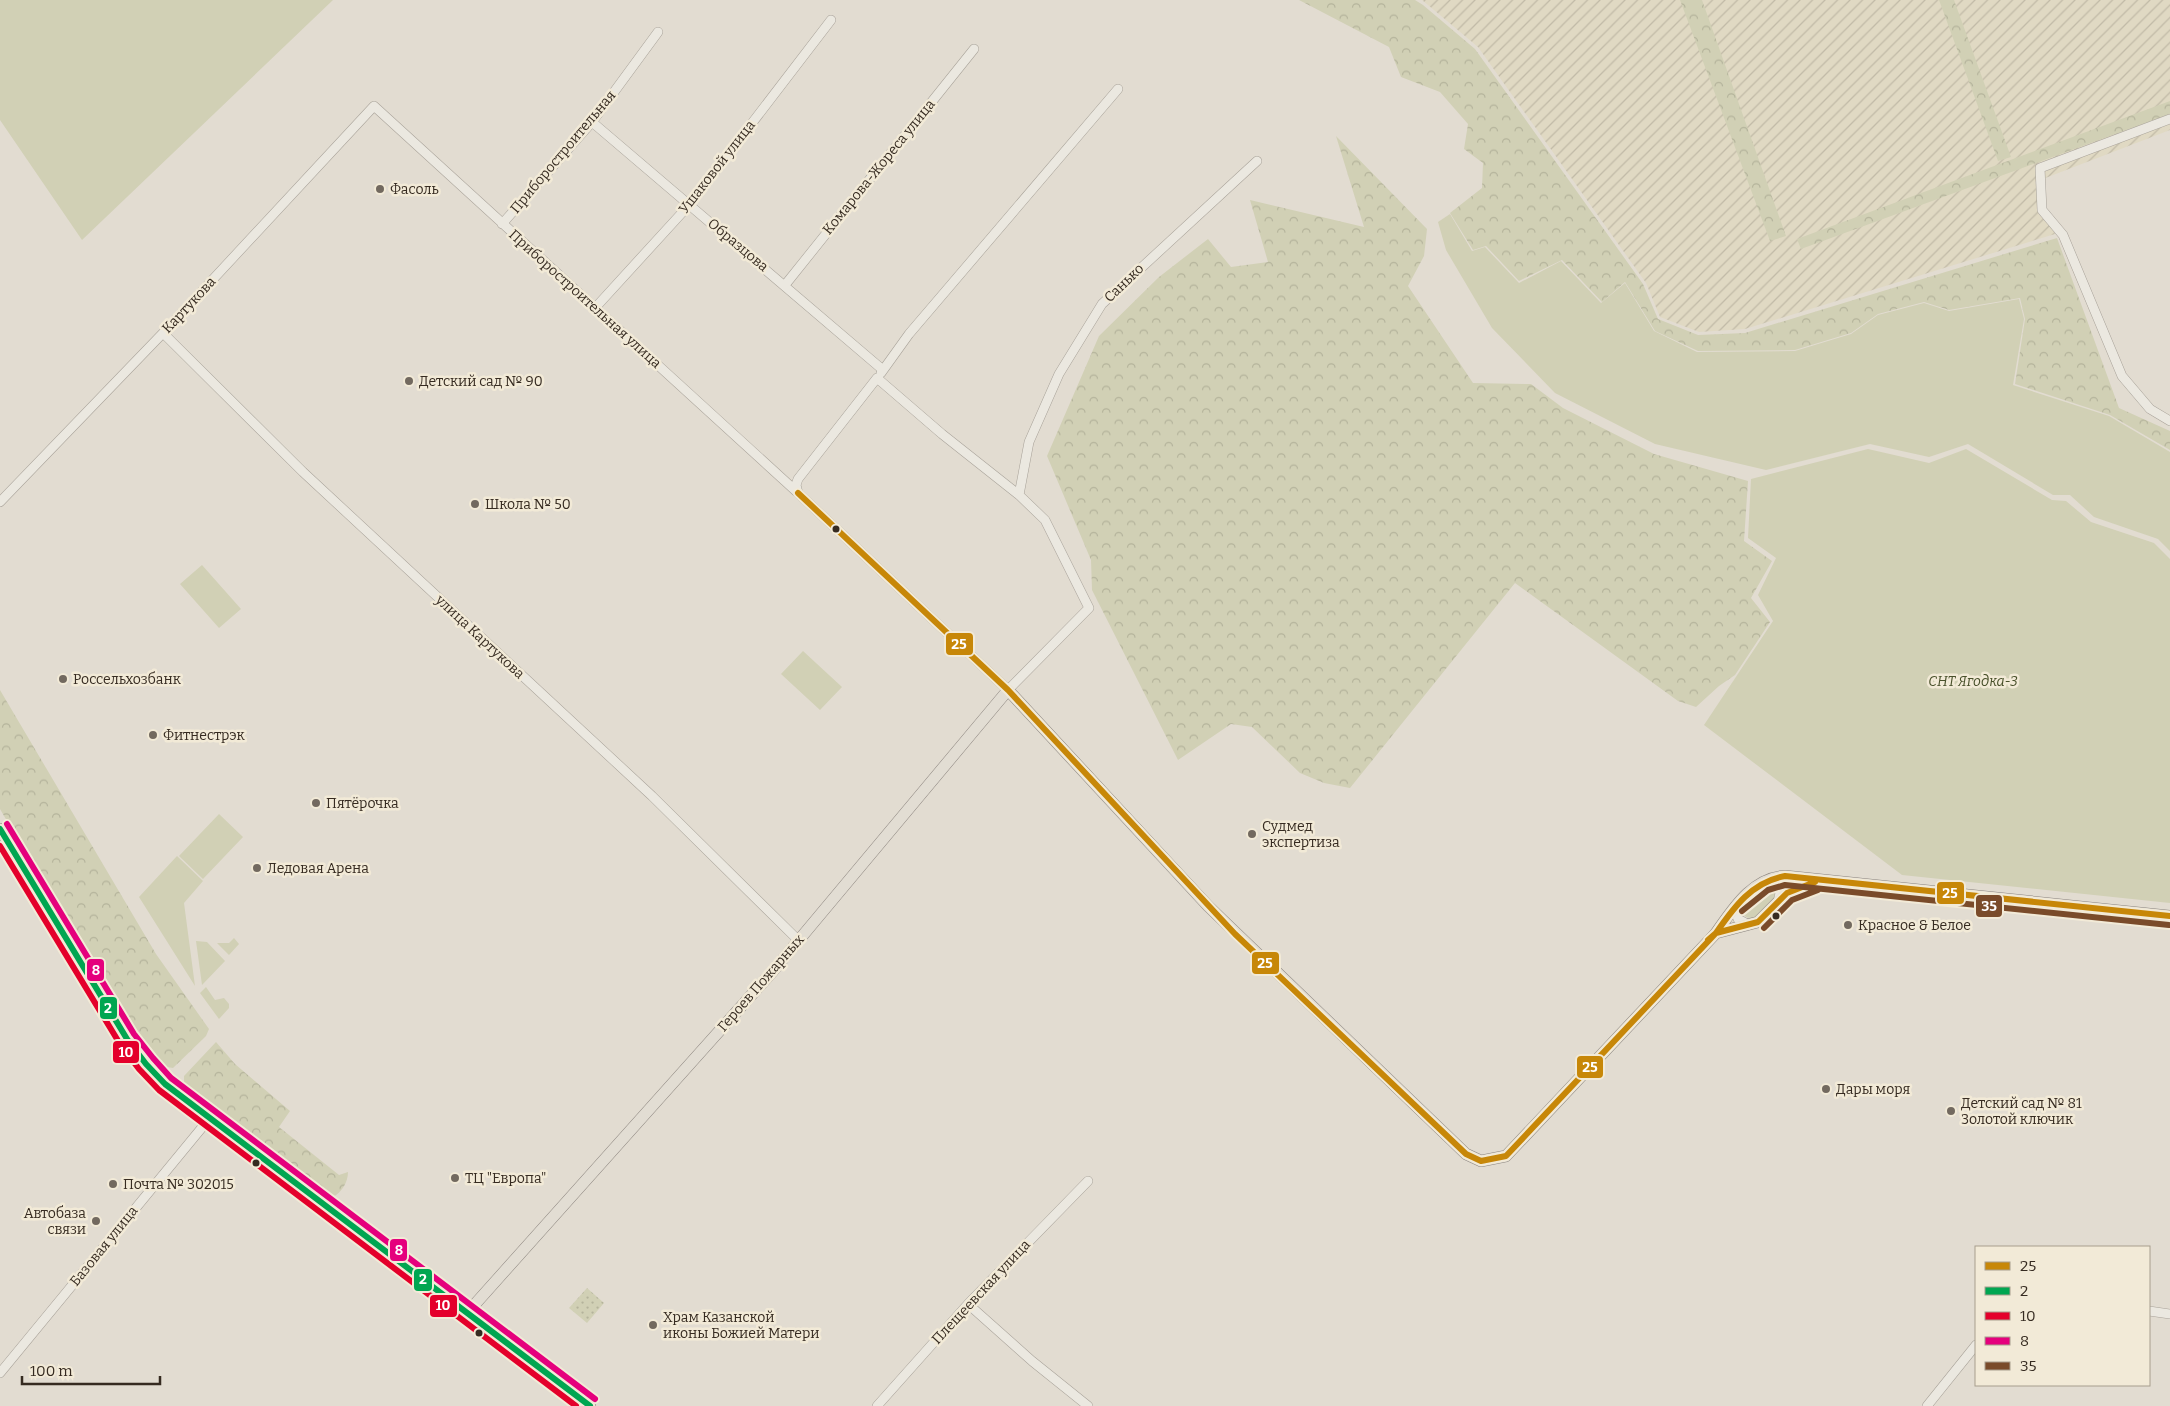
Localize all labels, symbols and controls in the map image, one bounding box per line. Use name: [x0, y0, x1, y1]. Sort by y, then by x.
street label: Приборостроительная: [507, 87, 619, 217]
street label: Комарова-Жореса улица: [819, 96, 939, 238]
street label: Ушаковой улица: [675, 117, 759, 217]
place label: Фасоль: [390, 181, 439, 198]
marker: Фасоль: [374, 183, 386, 195]
street label: Образцова: [704, 215, 772, 275]
street label: Приборостроительная улица: [505, 226, 665, 372]
street label: Санько: [1101, 260, 1147, 306]
street label: Картукова: [159, 273, 220, 337]
place label: Детский сад № 90: [419, 373, 543, 390]
marker: Детский сад № 90: [403, 375, 415, 387]
place label: Школа № 50: [485, 496, 571, 513]
marker: Школа № 50: [469, 498, 481, 510]
unlabelled marker: [831, 524, 841, 534]
street label: улица Картукова: [431, 591, 528, 683]
line badge: 25: [945, 632, 974, 656]
text: 25: [951, 636, 967, 653]
place label: Россельхозбанк: [73, 671, 182, 688]
marker: Россельхозбанк: [57, 673, 69, 685]
park label: СНТ Ягодка-3: [1928, 673, 2018, 690]
place label: Фитнестрэк: [163, 727, 245, 744]
marker: Фитнестрэк: [147, 729, 159, 741]
place label: Пятёрочка: [326, 795, 399, 812]
marker: Пятёрочка: [310, 797, 322, 809]
place label: Судмед экспертиза: [1262, 818, 1340, 851]
marker: Судмед экспертиза: [1246, 828, 1258, 840]
place label: Ледовая Арена: [267, 860, 369, 877]
marker: Ледовая Арена: [251, 862, 263, 874]
line badge: 25: [1936, 881, 1965, 905]
text: 25: [1942, 885, 1958, 902]
line badge: 35: [1975, 894, 2003, 918]
text: 35: [1981, 898, 1997, 915]
unlabelled marker: [1771, 911, 1781, 921]
place label: Красное & Белое: [1858, 917, 1971, 934]
marker: Красное & Белое: [1842, 919, 1854, 931]
street label: Героев Пожарных: [714, 931, 808, 1035]
line badge: 25: [1251, 951, 1280, 975]
text: 25: [1257, 955, 1273, 972]
line badge: 8: [86, 958, 105, 982]
text: 8: [92, 962, 100, 979]
line badge: 2: [99, 996, 118, 1020]
text: 2: [104, 1000, 112, 1017]
line badge: 10: [112, 1040, 140, 1064]
text: 10: [119, 1044, 134, 1061]
line badge: 25: [1576, 1055, 1604, 1079]
text: 25: [1582, 1059, 1598, 1076]
place label: Дары моря: [1836, 1081, 1910, 1098]
marker: Дары моря: [1820, 1083, 1832, 1095]
place label: Детский сад № 81 Золотой ключик: [1961, 1095, 2082, 1128]
marker: Детский сад № 81 Золотой ключик: [1945, 1105, 1957, 1117]
unlabelled marker: [251, 1158, 261, 1168]
place label: ТЦ "Европа": [465, 1170, 546, 1187]
marker: ТЦ "Европа": [449, 1172, 461, 1184]
place label: Почта № 302015: [123, 1176, 234, 1193]
marker: Почта № 302015: [107, 1178, 119, 1190]
street label: Базовая улица: [66, 1202, 142, 1290]
place label: Автобаза связи: [24, 1205, 86, 1238]
marker: Автобаза связи: [90, 1215, 102, 1227]
street label: Плещеевская улица: [928, 1236, 1034, 1348]
line badge: 8: [389, 1238, 408, 1262]
text: 8: [395, 1242, 403, 1259]
legend: [1975, 1246, 2150, 1386]
text: 25: [2020, 1257, 2036, 1275]
line badge: 2: [413, 1268, 433, 1292]
text: 2: [419, 1271, 427, 1288]
text: 2: [2020, 1282, 2028, 1300]
line badge: 10: [429, 1294, 458, 1318]
text: 10: [436, 1297, 451, 1314]
text: 10: [2020, 1307, 2036, 1325]
place label: Храм Казанской иконы Божией Матери: [663, 1309, 820, 1342]
marker: Храм Казанской иконы Божией Матери: [647, 1319, 659, 1331]
unlabelled marker: [474, 1328, 484, 1338]
text: 8: [2020, 1332, 2029, 1350]
scale bar: [22, 1354, 160, 1386]
text: 35: [2020, 1357, 2037, 1375]
text: 100 m: [30, 1362, 73, 1380]

